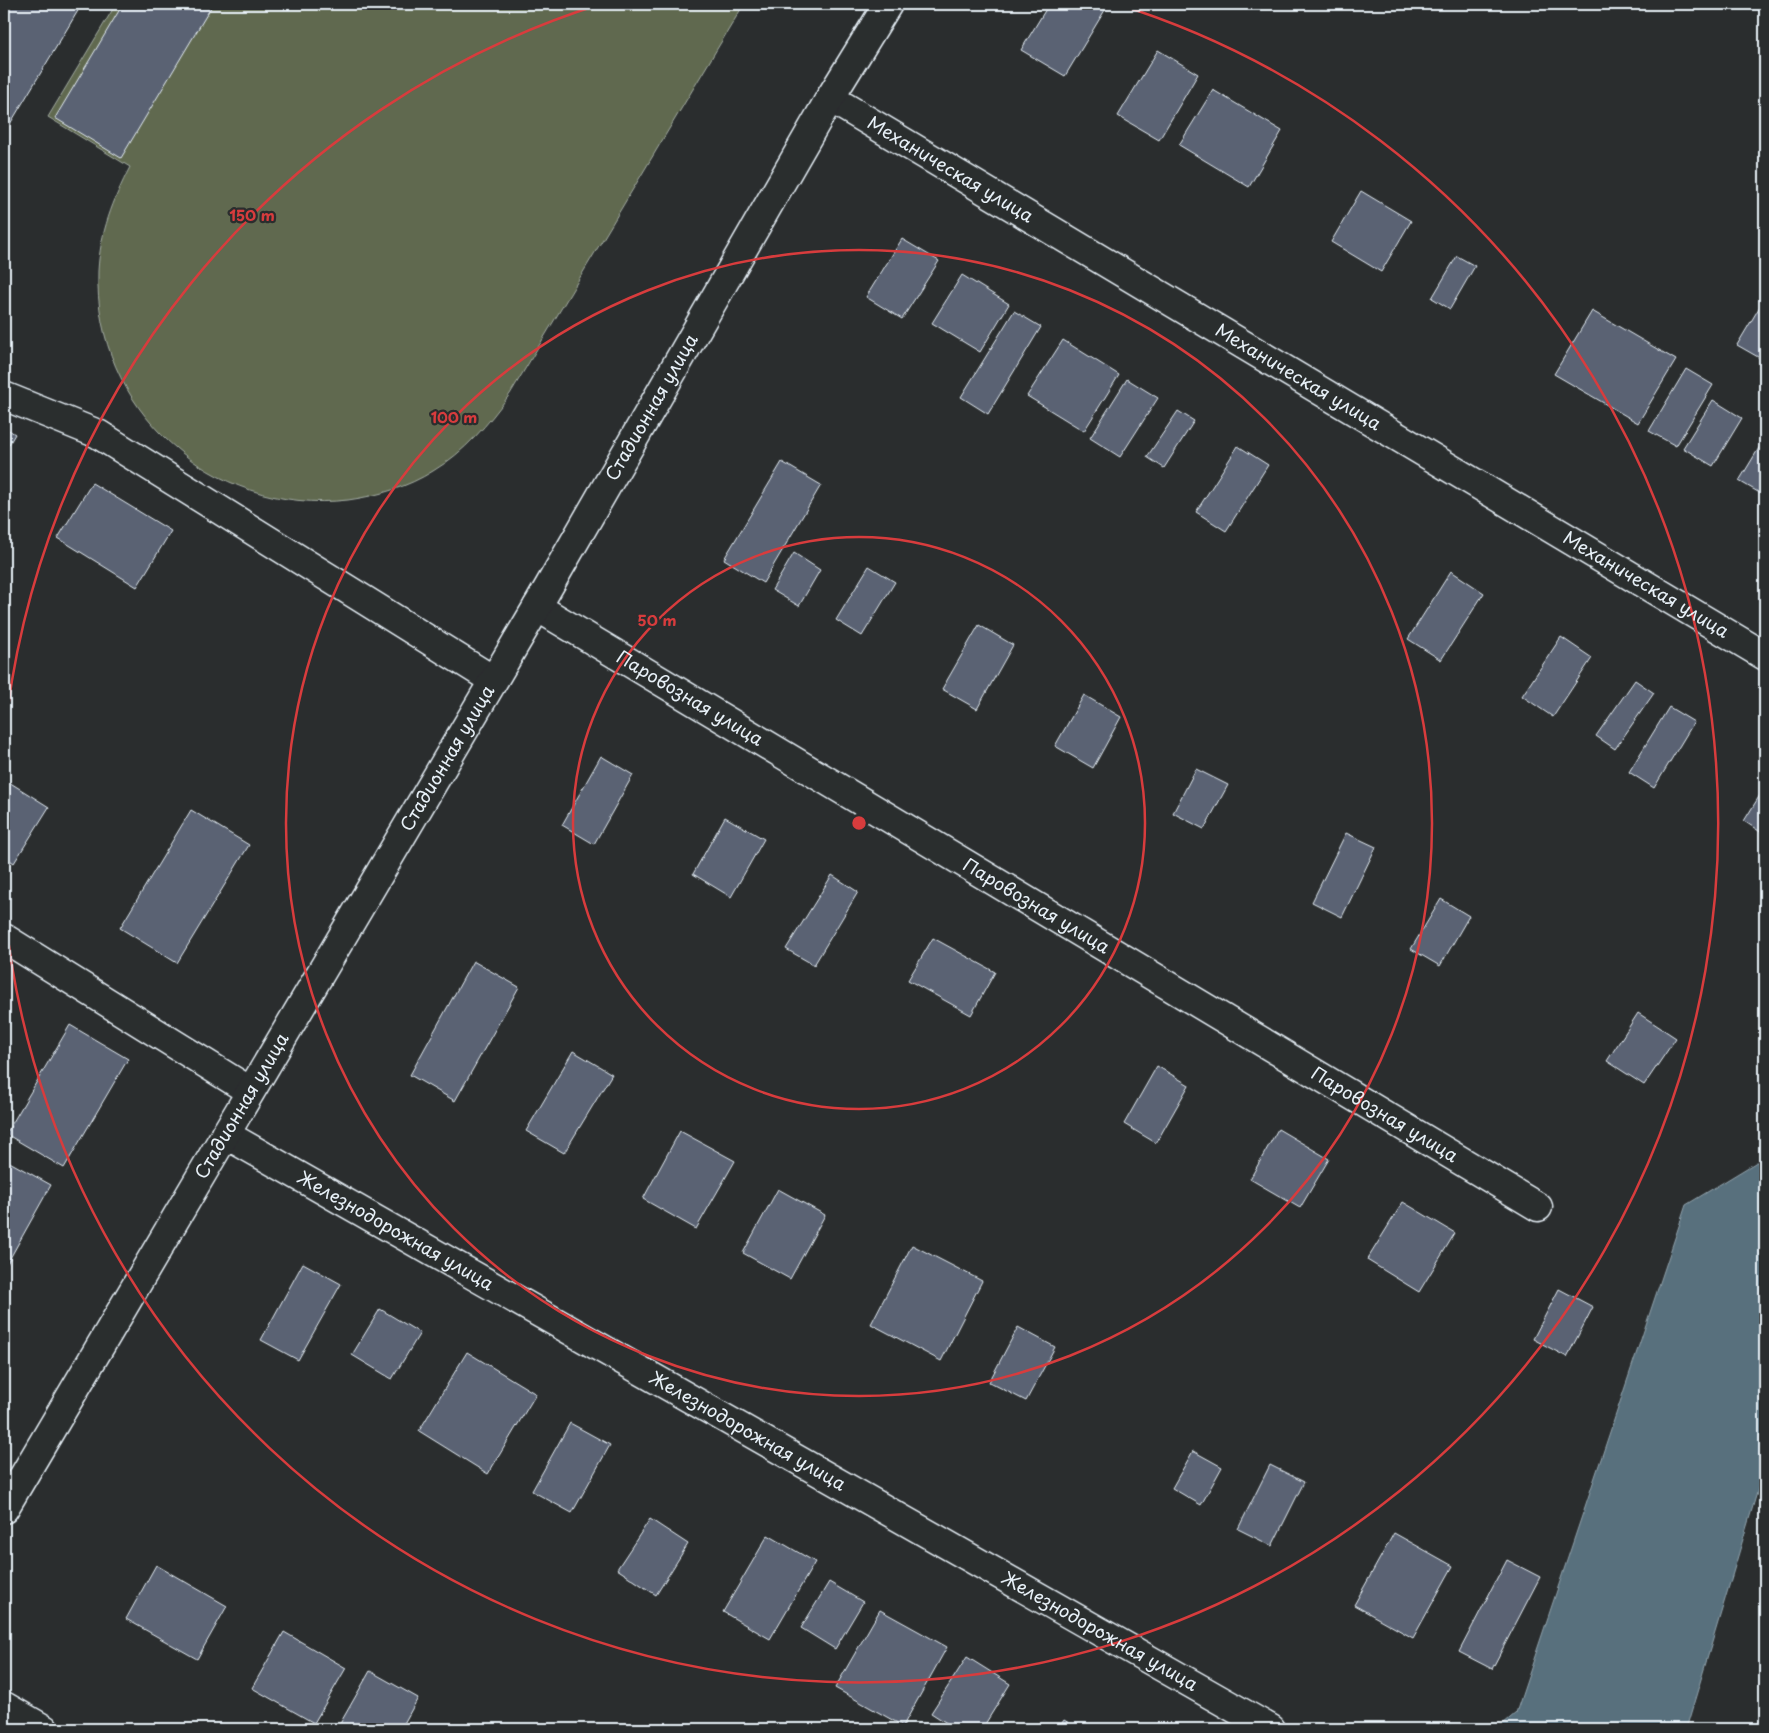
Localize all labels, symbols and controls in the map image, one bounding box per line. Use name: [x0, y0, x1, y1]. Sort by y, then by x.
street label: Механическая улица: [863, 108, 1040, 229]
text: 150 m: [229, 203, 275, 226]
street label: Механическая улица: [1211, 316, 1388, 436]
street label: Стадионная улица: [598, 328, 704, 485]
text: 100 m: [431, 405, 477, 428]
street label: Механическая улица: [1558, 523, 1735, 644]
text: 50 m: [638, 608, 676, 631]
street label: Паровозная улица: [612, 643, 770, 752]
street label: Стадионная улица: [393, 679, 500, 836]
centre of rings: [850, 814, 868, 832]
street label: Паровозная улица: [958, 850, 1116, 960]
street label: Стадионная улица: [187, 1027, 295, 1184]
street label: Паровозная улица: [1307, 1059, 1464, 1169]
street label: Железнодорожная улица: [293, 1163, 500, 1297]
street label: Железнодорожная улица: [645, 1363, 852, 1497]
street label: Железнодорожная улица: [997, 1563, 1204, 1697]

